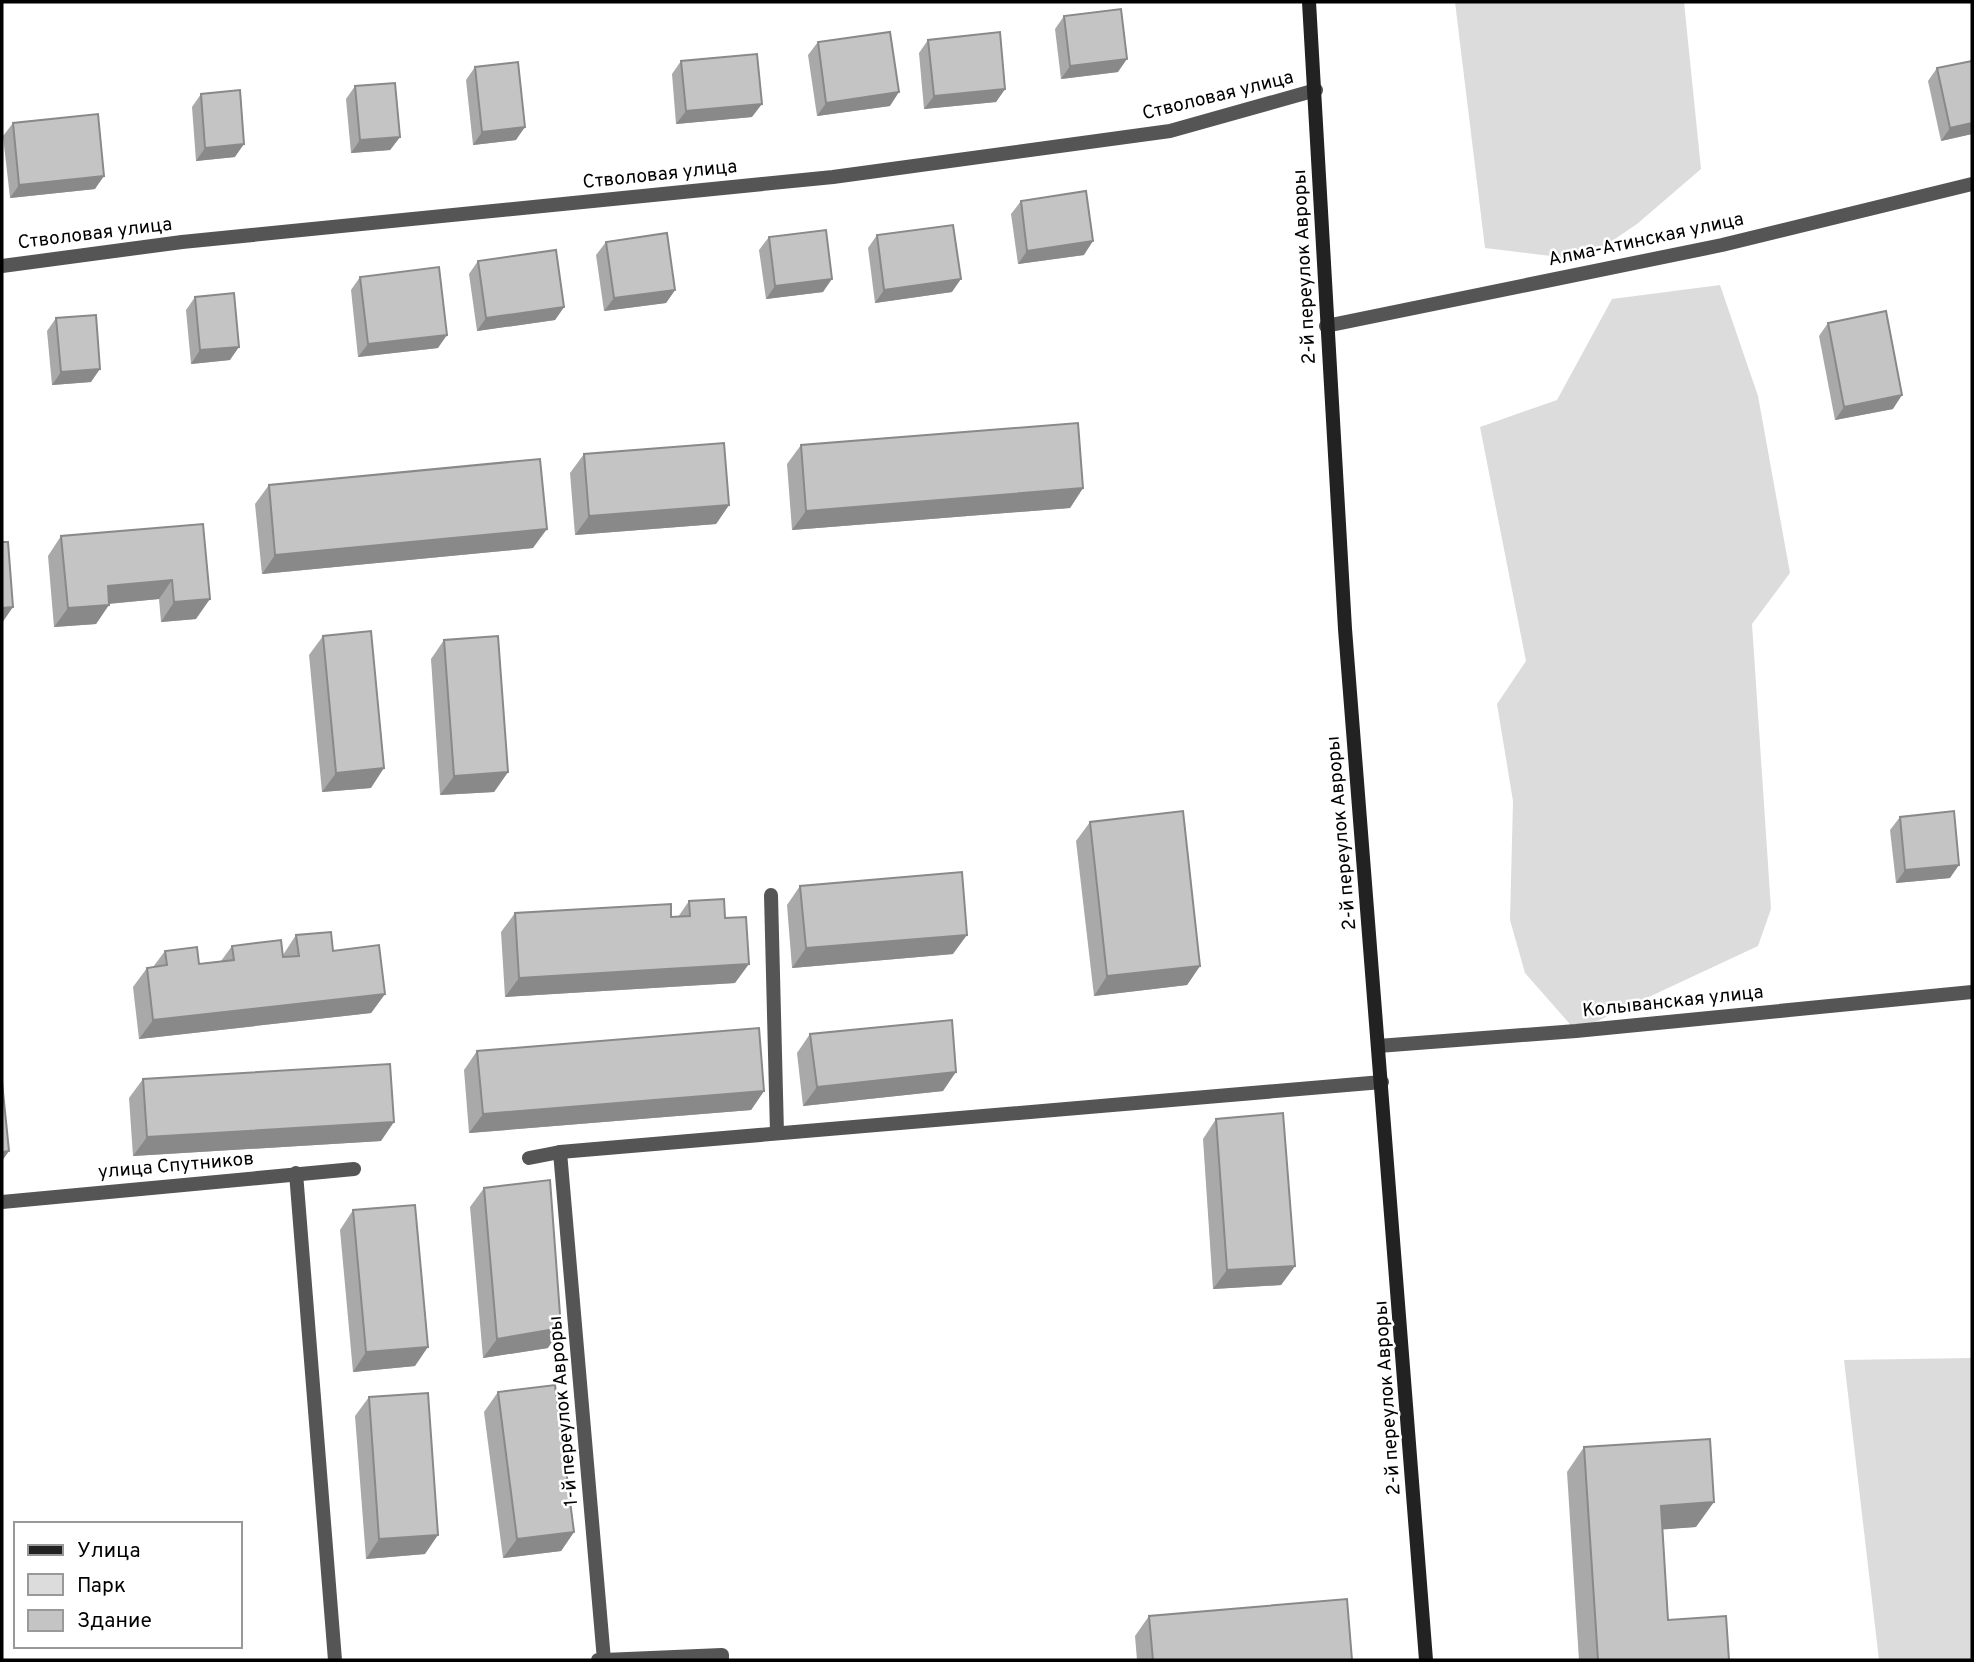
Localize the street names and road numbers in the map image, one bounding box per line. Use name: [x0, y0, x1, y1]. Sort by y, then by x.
street label: Стволовая улица: [1140, 66, 1296, 126]
street label: Стволовая улица: [582, 155, 738, 195]
street label: 2-й переулок Авроры: [1288, 169, 1322, 365]
street label: Алма-Атинская улица: [1546, 208, 1746, 272]
street label: Стволовая улица: [17, 213, 173, 255]
street label: 2-й переулок Авроры: [1322, 735, 1362, 931]
street label: Колыванская улица: [1581, 981, 1765, 1023]
street label: улица Спутников: [97, 1147, 255, 1185]
street label: 2-й переулок Авроры: [1369, 1300, 1407, 1496]
street label: 1-й переулок Авроры: [544, 1315, 584, 1507]

